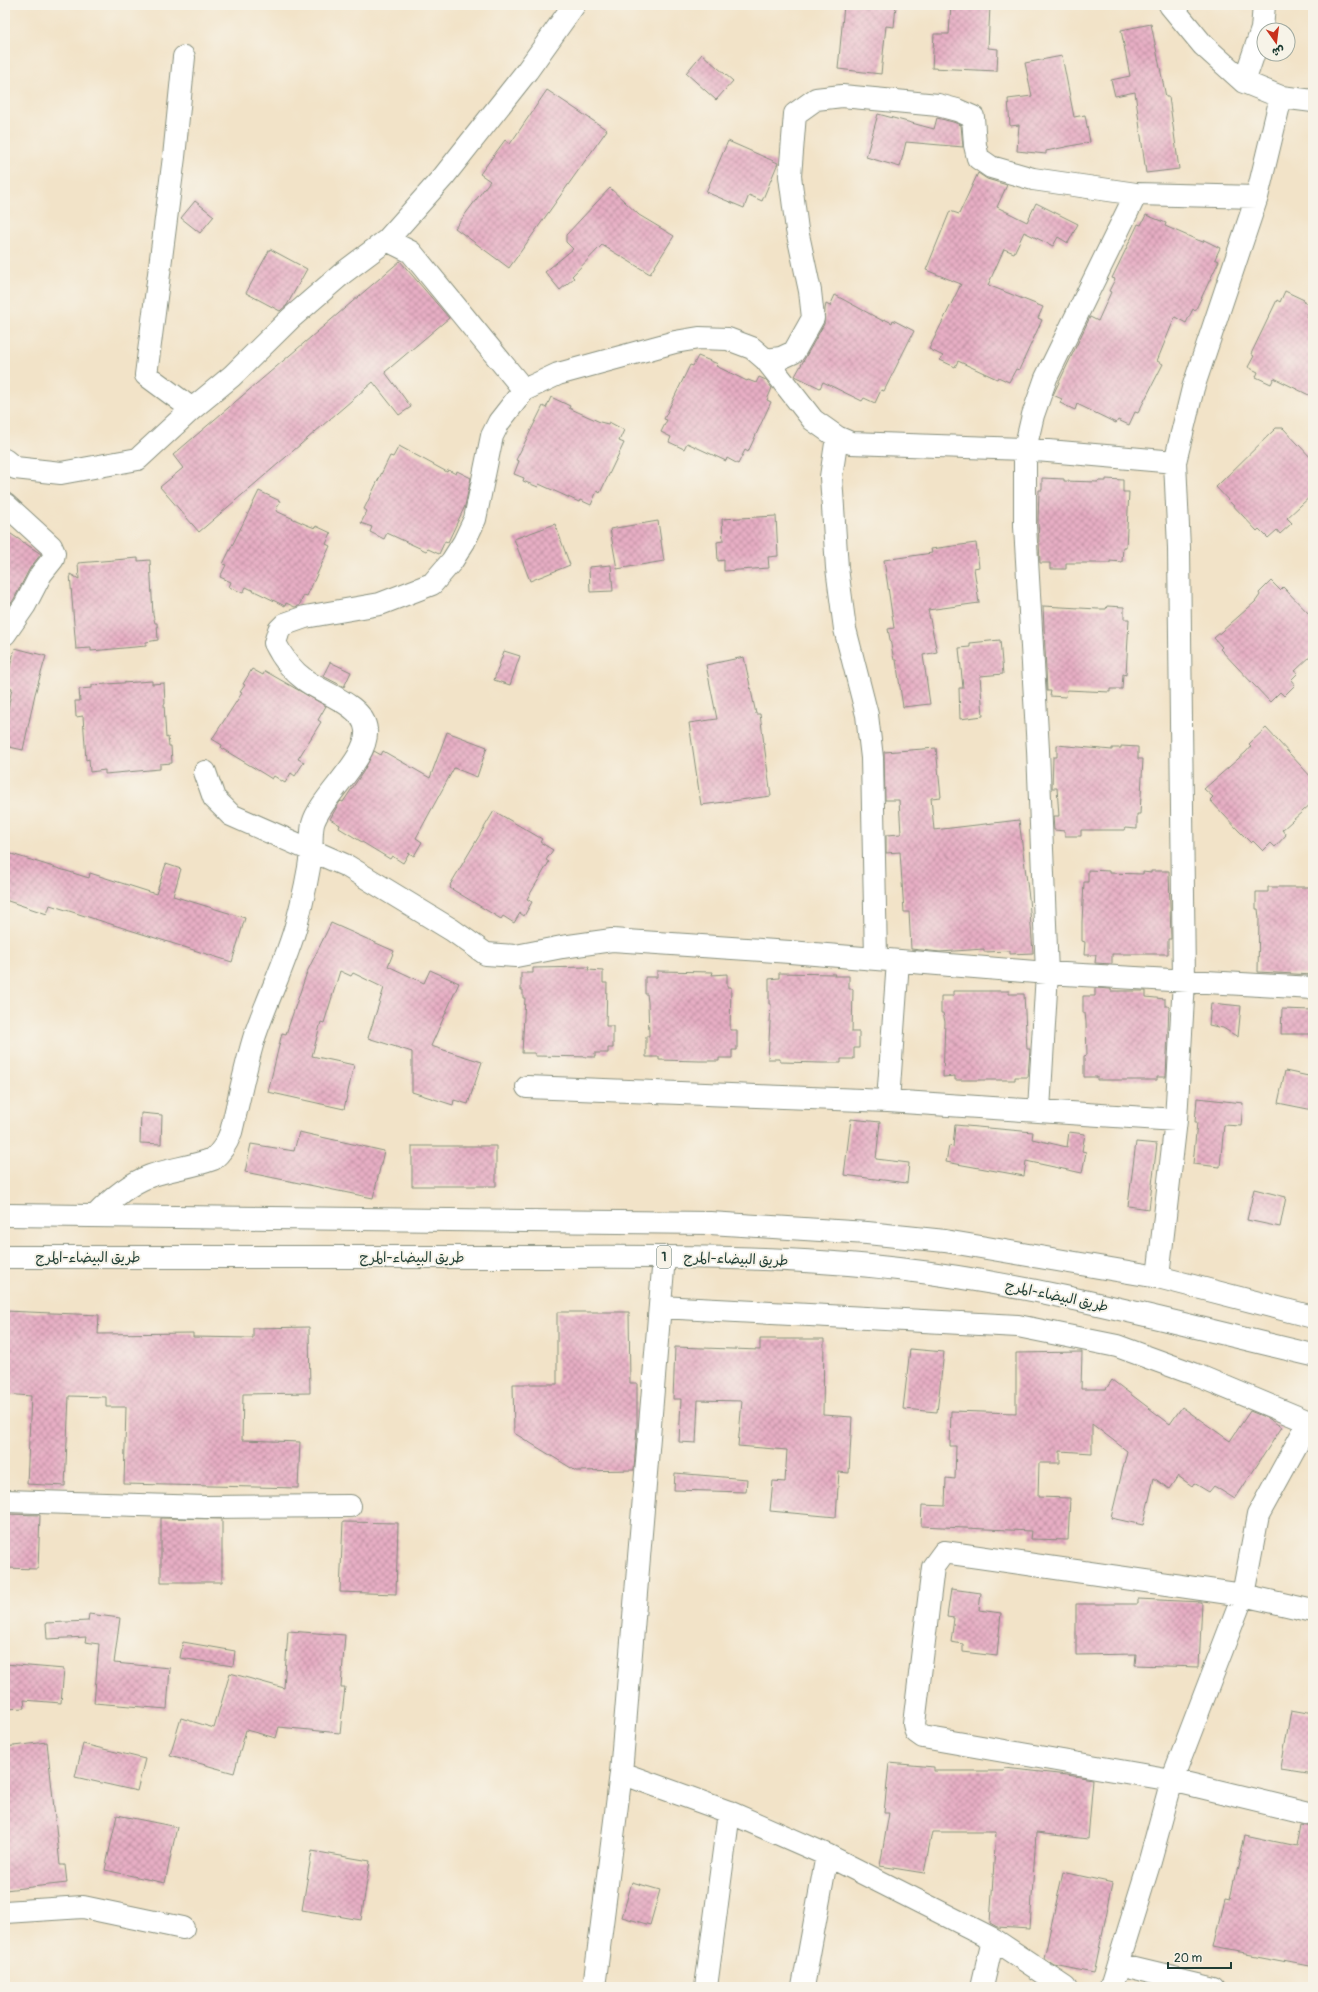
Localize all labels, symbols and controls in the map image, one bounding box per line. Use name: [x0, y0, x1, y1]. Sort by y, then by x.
north arrow: [1256, 22, 1296, 62]
text: ش: [1271, 43, 1286, 59]
road number: 1: [657, 1246, 671, 1268]
street label: طريق البيضاء-المرج: [36, 1249, 140, 1267]
street label: طريق البيضاء-المرج: [360, 1249, 464, 1267]
street label: طريق البيضاء-المرج: [683, 1249, 789, 1270]
street label: طريق البيضاء-المرج: [1004, 1277, 1110, 1316]
scale bar: [1168, 1944, 1231, 1970]
text: 20 m: [1174, 1951, 1203, 1966]

